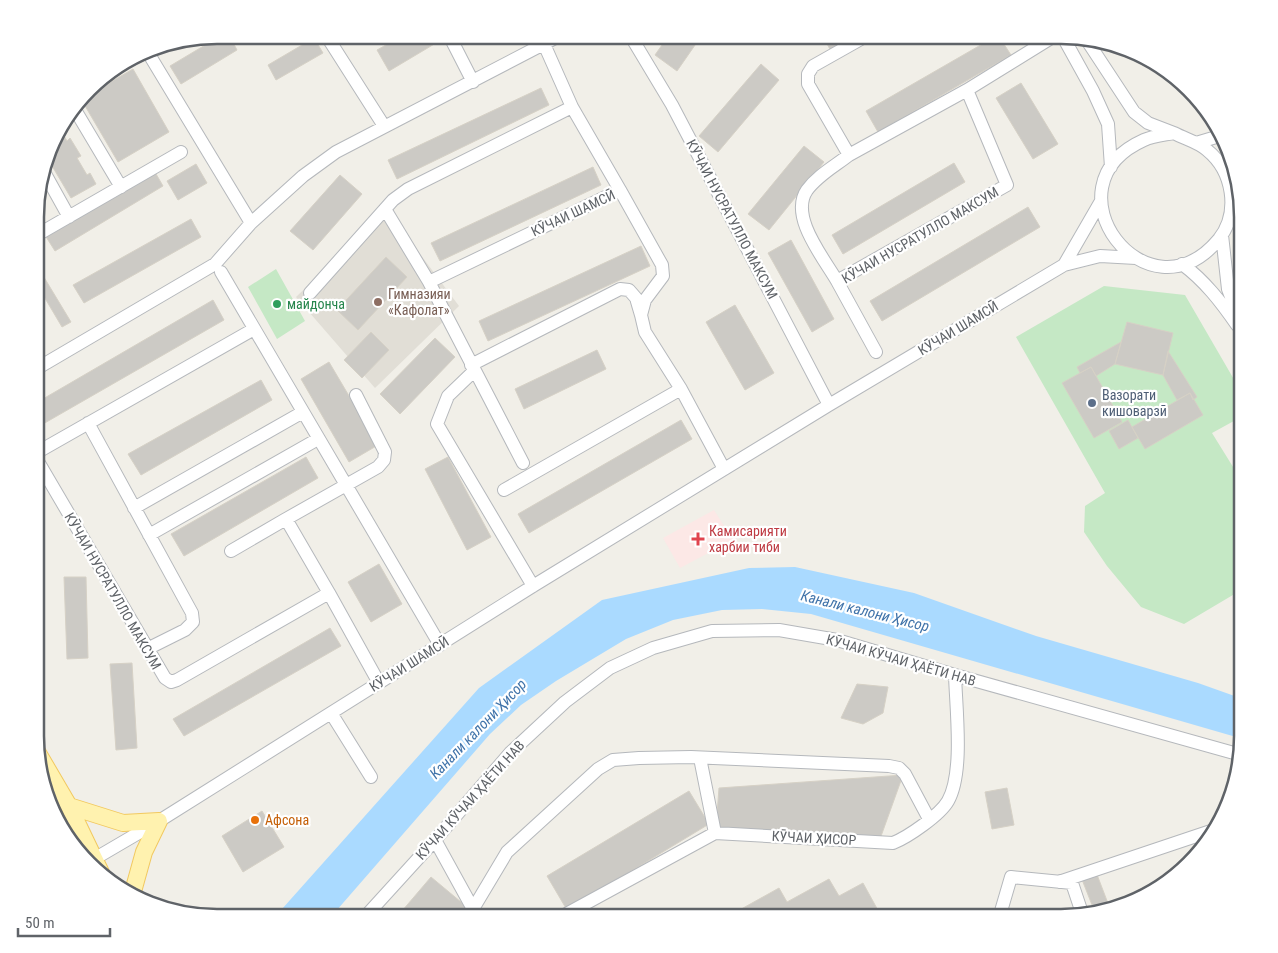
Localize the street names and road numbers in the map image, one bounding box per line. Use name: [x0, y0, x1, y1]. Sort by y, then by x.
street label: КӮЧАИ НУСРАТУЛЛО МАКСУМ: [683, 137, 781, 301]
street label: КӮЧАИ НУСРАТУЛЛО МАКСУМ: [839, 183, 1001, 287]
street label: КӮЧАИ ШАМСӢ: [528, 187, 618, 239]
street label: КӮЧАИ ШАМСӢ: [915, 298, 1001, 358]
street label: КӮЧАИ НУСРАТУЛЛО МАКСУМ: [61, 510, 165, 672]
street label: КӮЧАИ КӮЧАИ ҲАЁТИ НАВ: [824, 631, 978, 689]
street label: КӮЧАИ ШАМСӢ: [366, 633, 452, 695]
street label: КӮЧАИ КӮЧАИ ҲАЁТИ НАВ: [412, 737, 528, 863]
street label: КӮЧАИ ҲИСОР: [771, 828, 857, 848]

